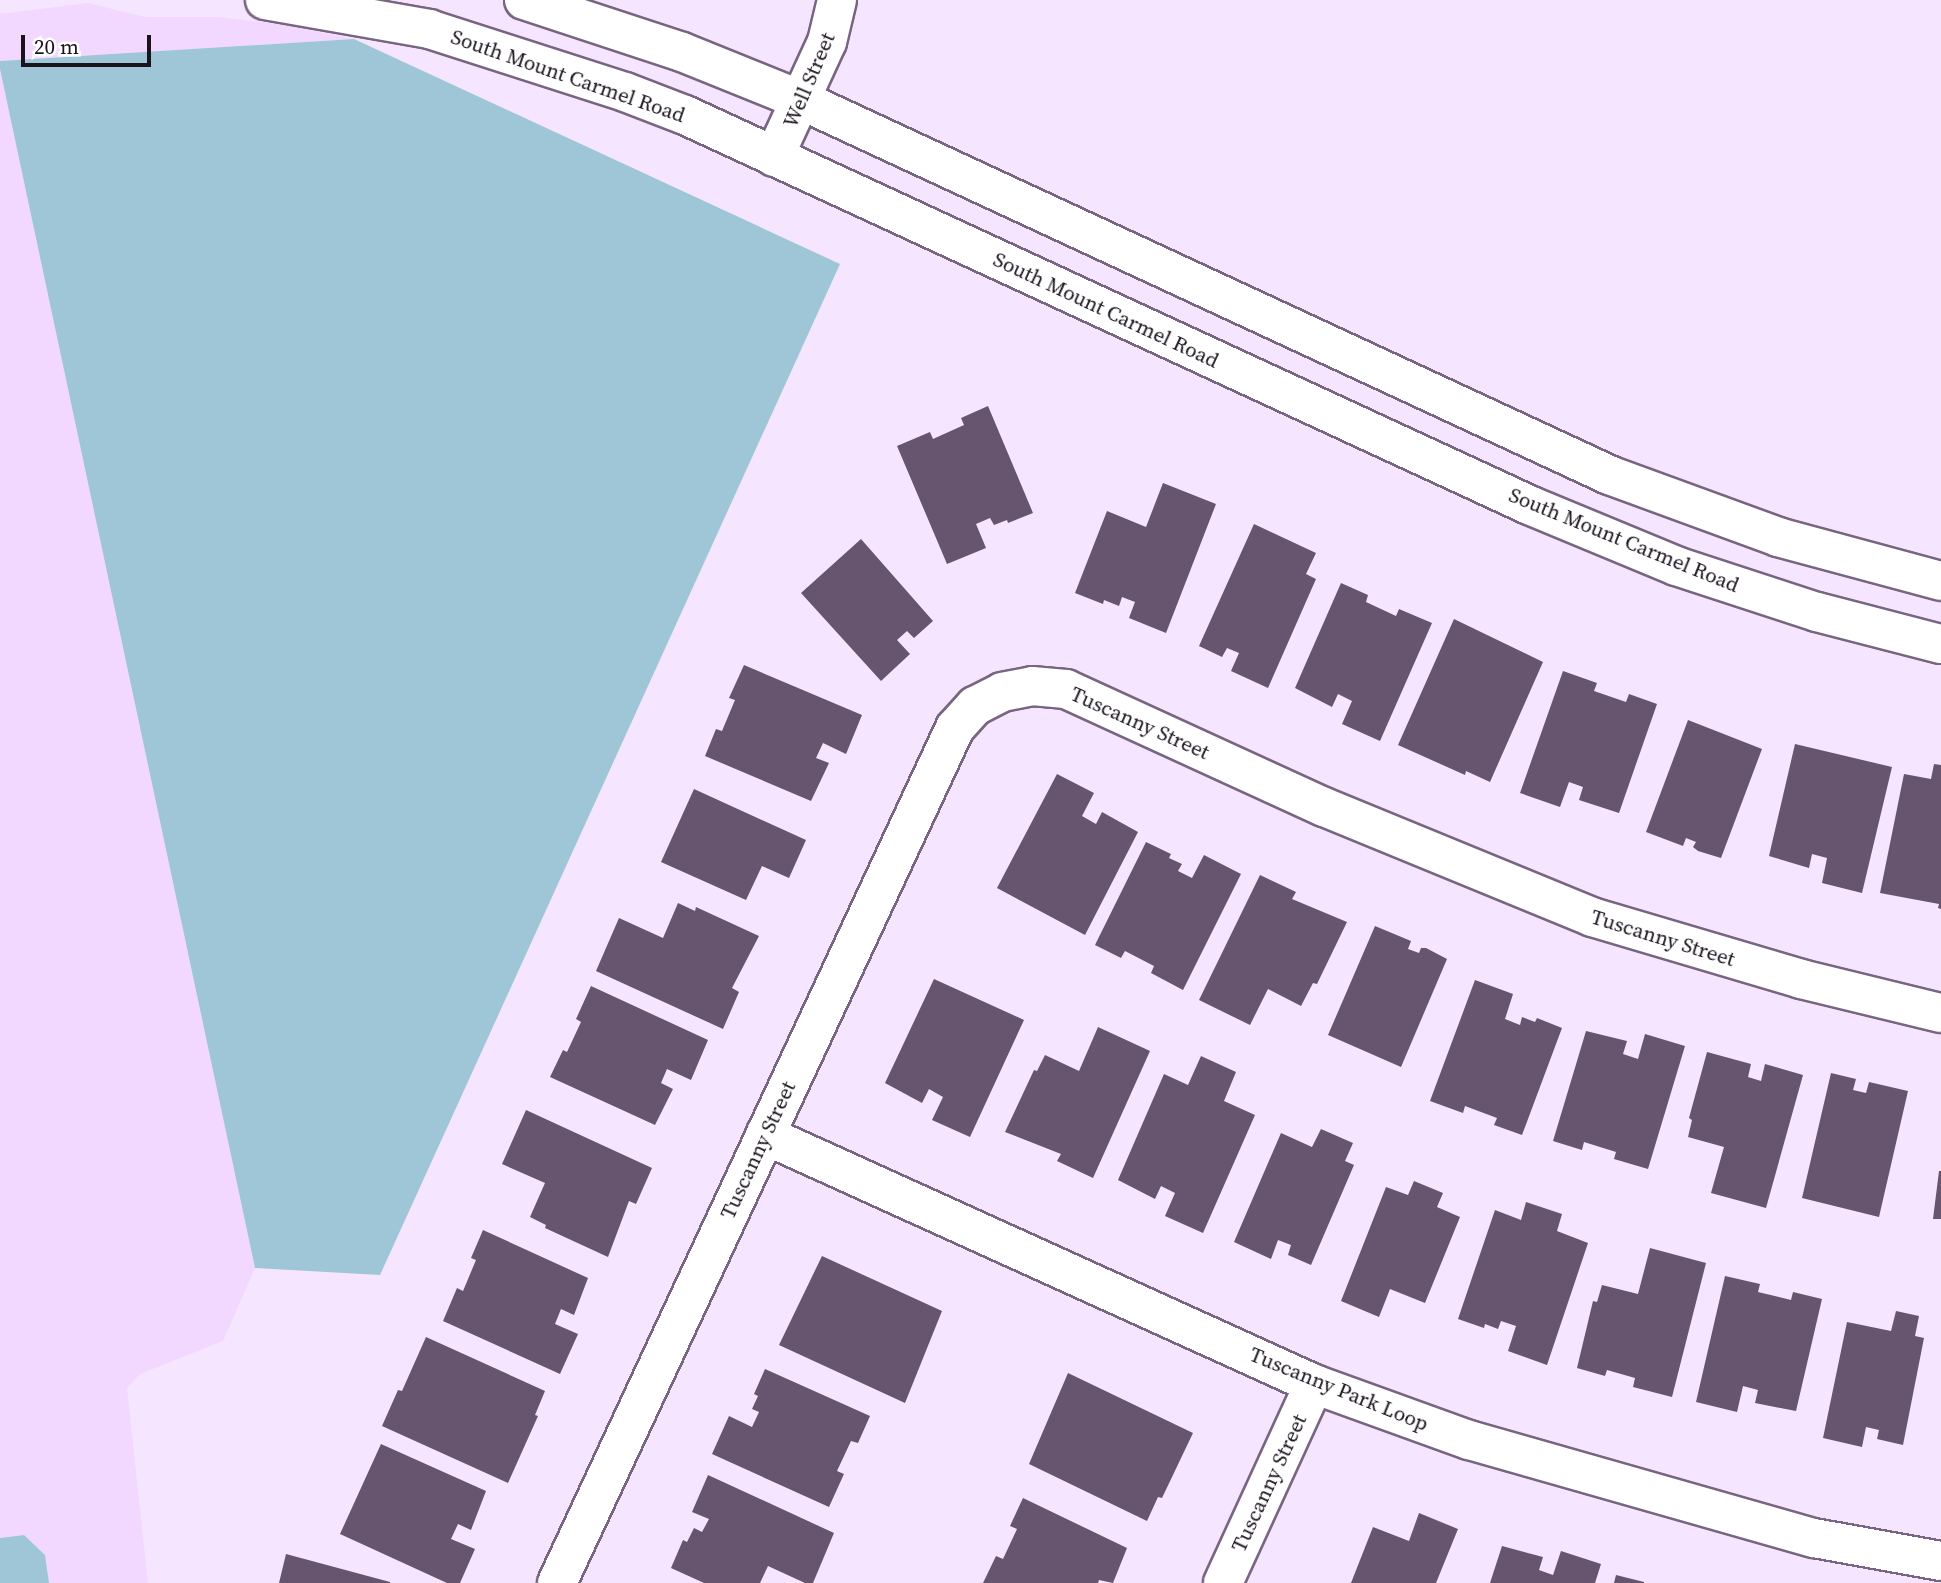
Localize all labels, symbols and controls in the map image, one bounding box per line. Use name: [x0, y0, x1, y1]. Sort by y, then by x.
scale bar: [24, 21, 154, 65]
street label: South Mount Carmel Road: [448, 24, 688, 128]
street label: Well Street: [778, 29, 840, 131]
text: 20 m: [34, 32, 79, 61]
street label: South Mount Carmel Road: [989, 247, 1223, 373]
street label: South Mount Carmel Road: [1505, 482, 1743, 598]
street label: Tuscanny Street: [1067, 681, 1213, 765]
street label: Tuscanny Street: [1588, 904, 1738, 972]
street label: Tuscanny Street: [715, 1077, 801, 1223]
street label: Tuscanny Park Loop: [1246, 1342, 1432, 1436]
street label: Tuscanny Street: [1226, 1410, 1312, 1556]

